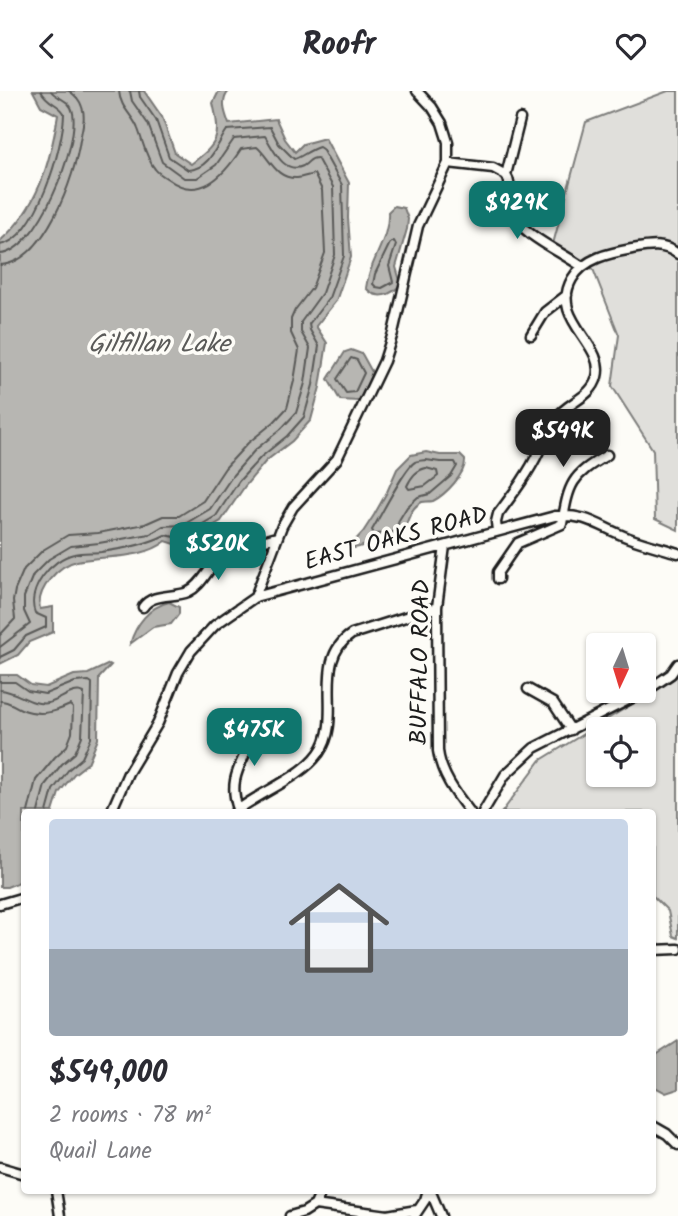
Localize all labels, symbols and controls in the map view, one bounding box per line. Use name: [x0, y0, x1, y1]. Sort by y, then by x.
text: Roofr: [302, 20, 376, 71]
icon: back: [28, 27, 66, 65]
icon: heart: [612, 27, 650, 65]
pin: $929K: [468, 181, 566, 241]
text: $929K: [485, 186, 549, 222]
water label: Gilfillan Lake: [88, 324, 232, 366]
pin: $549K: [514, 409, 612, 469]
text: $549K: [531, 414, 595, 450]
street label: EAST OAKS ROAD: [300, 496, 492, 582]
pin: $520K: [169, 523, 267, 582]
text: $520K: [186, 527, 250, 563]
street label: BUFFALO ROAD: [400, 579, 442, 745]
north arrow: [586, 633, 656, 703]
map controls: [586, 633, 656, 787]
pin: $475K: [205, 709, 303, 768]
text: $475K: [223, 713, 285, 749]
button: locate: [586, 717, 656, 787]
icon: home: [276, 865, 402, 991]
text: $549,000: [49, 1050, 168, 1098]
text: 2 rooms · 78 m²: [49, 1098, 211, 1134]
text: Quail Lane: [49, 1134, 152, 1170]

